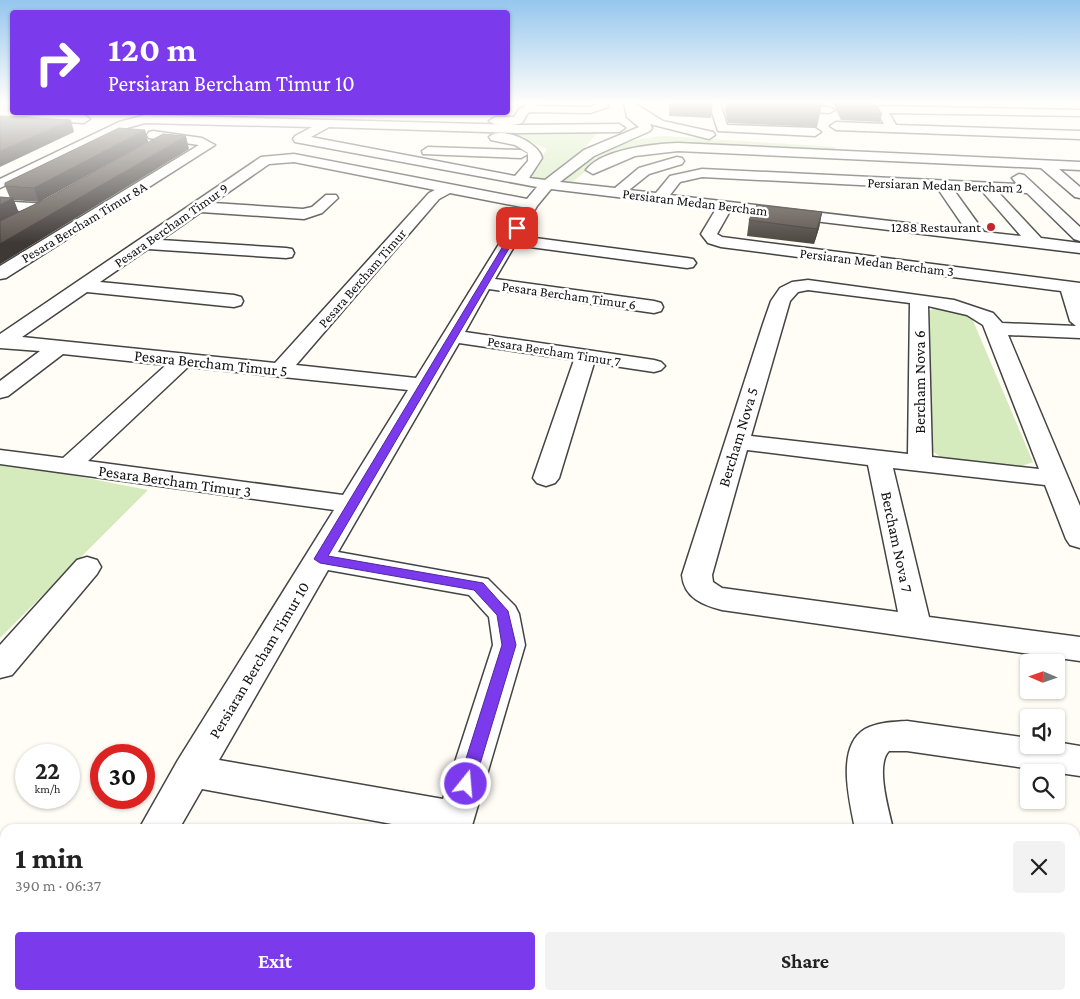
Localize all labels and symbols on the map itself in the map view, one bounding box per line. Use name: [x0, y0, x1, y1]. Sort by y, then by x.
street label: Persiaran Medan Bercham 2: [867, 174, 1023, 196]
street label: Pesara Bercham Timur 8A: [18, 178, 150, 266]
street label: Pesara Bercham Timur 9: [111, 180, 231, 270]
street label: Persiaran Medan Bercham: [622, 185, 768, 219]
pin: [496, 207, 538, 249]
place label: 1288 Restaurant: [891, 219, 981, 235]
marker: 1288 Restaurant: [985, 221, 997, 233]
street label: Pesara Bercham Timur: [315, 225, 409, 331]
street label: Persiaran Medan Bercham 3: [799, 245, 955, 279]
street label: Pesara Bercham Timur 6: [501, 278, 637, 312]
street label: Bercham Nova 6: [911, 330, 928, 434]
street label: Pesara Bercham Timur 7: [486, 333, 622, 370]
street label: Pesara Bercham Timur 5: [133, 346, 289, 380]
street label: Bercham Nova 5: [715, 385, 761, 489]
street label: Pesara Bercham Timur 3: [97, 462, 253, 500]
street label: Bercham Nova 7: [878, 490, 916, 595]
street label: Persiaran Bercham Timur 10: [206, 579, 312, 741]
north arrow: [1020, 654, 1065, 699]
speed limit sign: 30: [90, 744, 155, 809]
position arrow: [439, 757, 491, 809]

